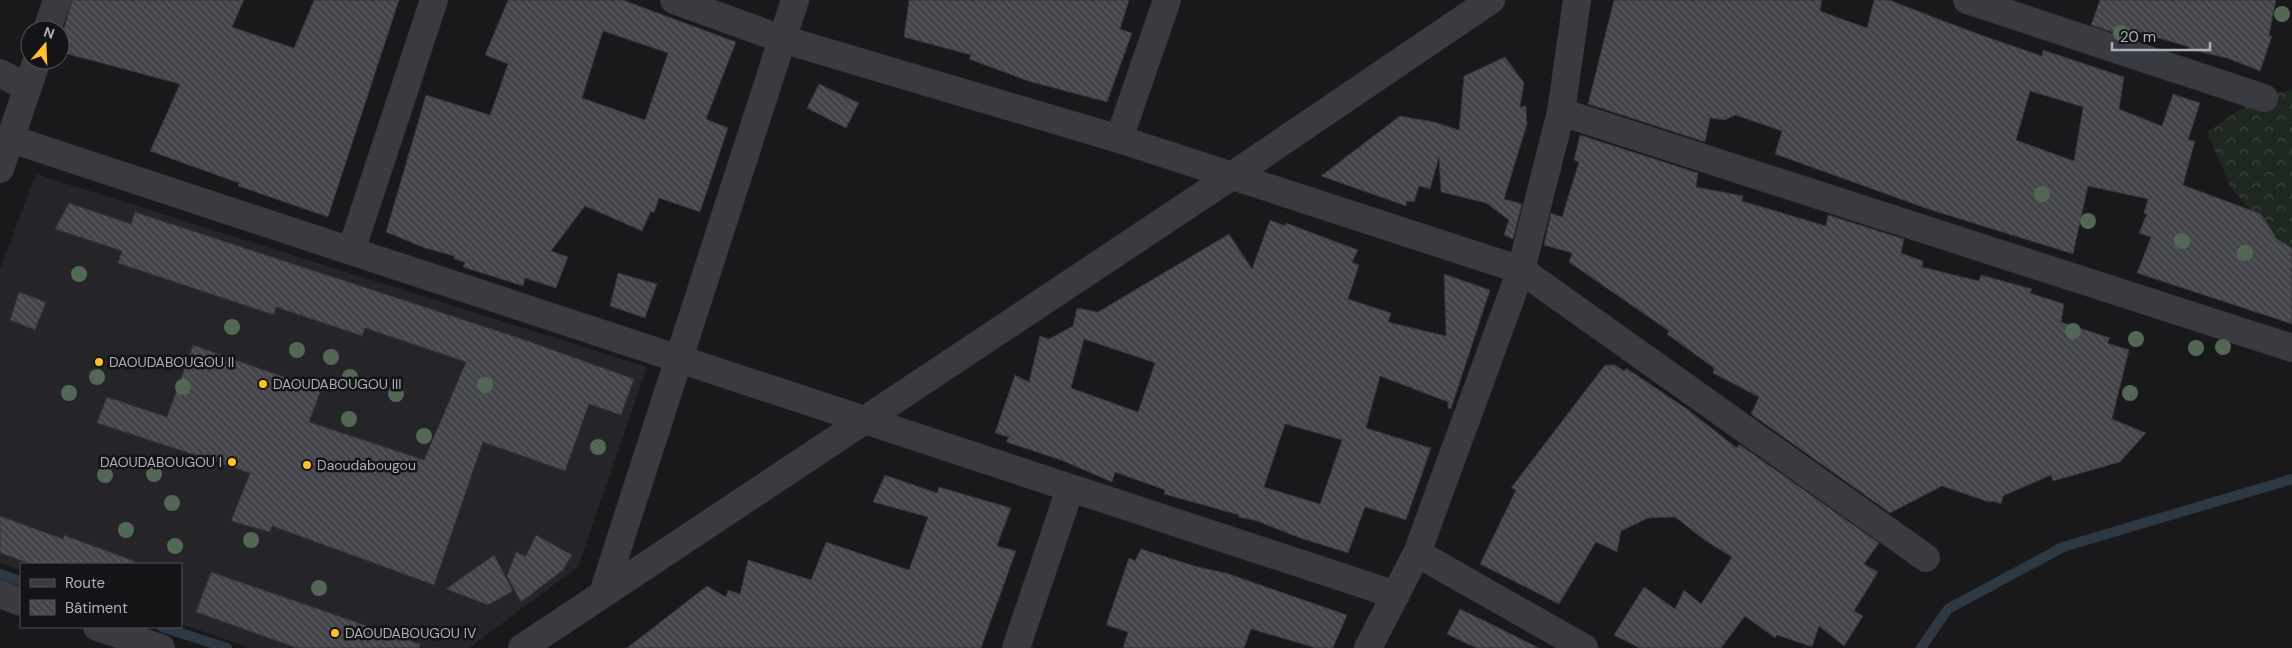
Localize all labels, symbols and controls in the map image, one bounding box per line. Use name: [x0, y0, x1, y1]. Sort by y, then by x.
north arrow: [20, 20, 70, 70]
scale bar: [2112, 20, 2210, 52]
text: N: [41, 23, 57, 43]
text: 20 m: [2120, 27, 2156, 47]
place label: DAOUDABOUGOU II: [109, 353, 234, 371]
marker: DAOUDABOUGOU II: [93, 356, 105, 368]
place label: DAOUDABOUGOU III: [273, 375, 402, 393]
marker: DAOUDABOUGOU III: [257, 378, 269, 390]
place label: DAOUDABOUGOU I: [100, 453, 222, 471]
marker: DAOUDABOUGOU I: [226, 456, 238, 468]
place label: Daoudabougou: [317, 456, 416, 474]
marker: Daoudabougou: [301, 459, 313, 471]
legend: [20, 563, 182, 628]
text: Route: [65, 573, 105, 593]
text: Bâtiment: [65, 598, 128, 618]
place label: DAOUDABOUGOU IV: [345, 624, 477, 642]
marker: DAOUDABOUGOU IV: [329, 627, 341, 639]

